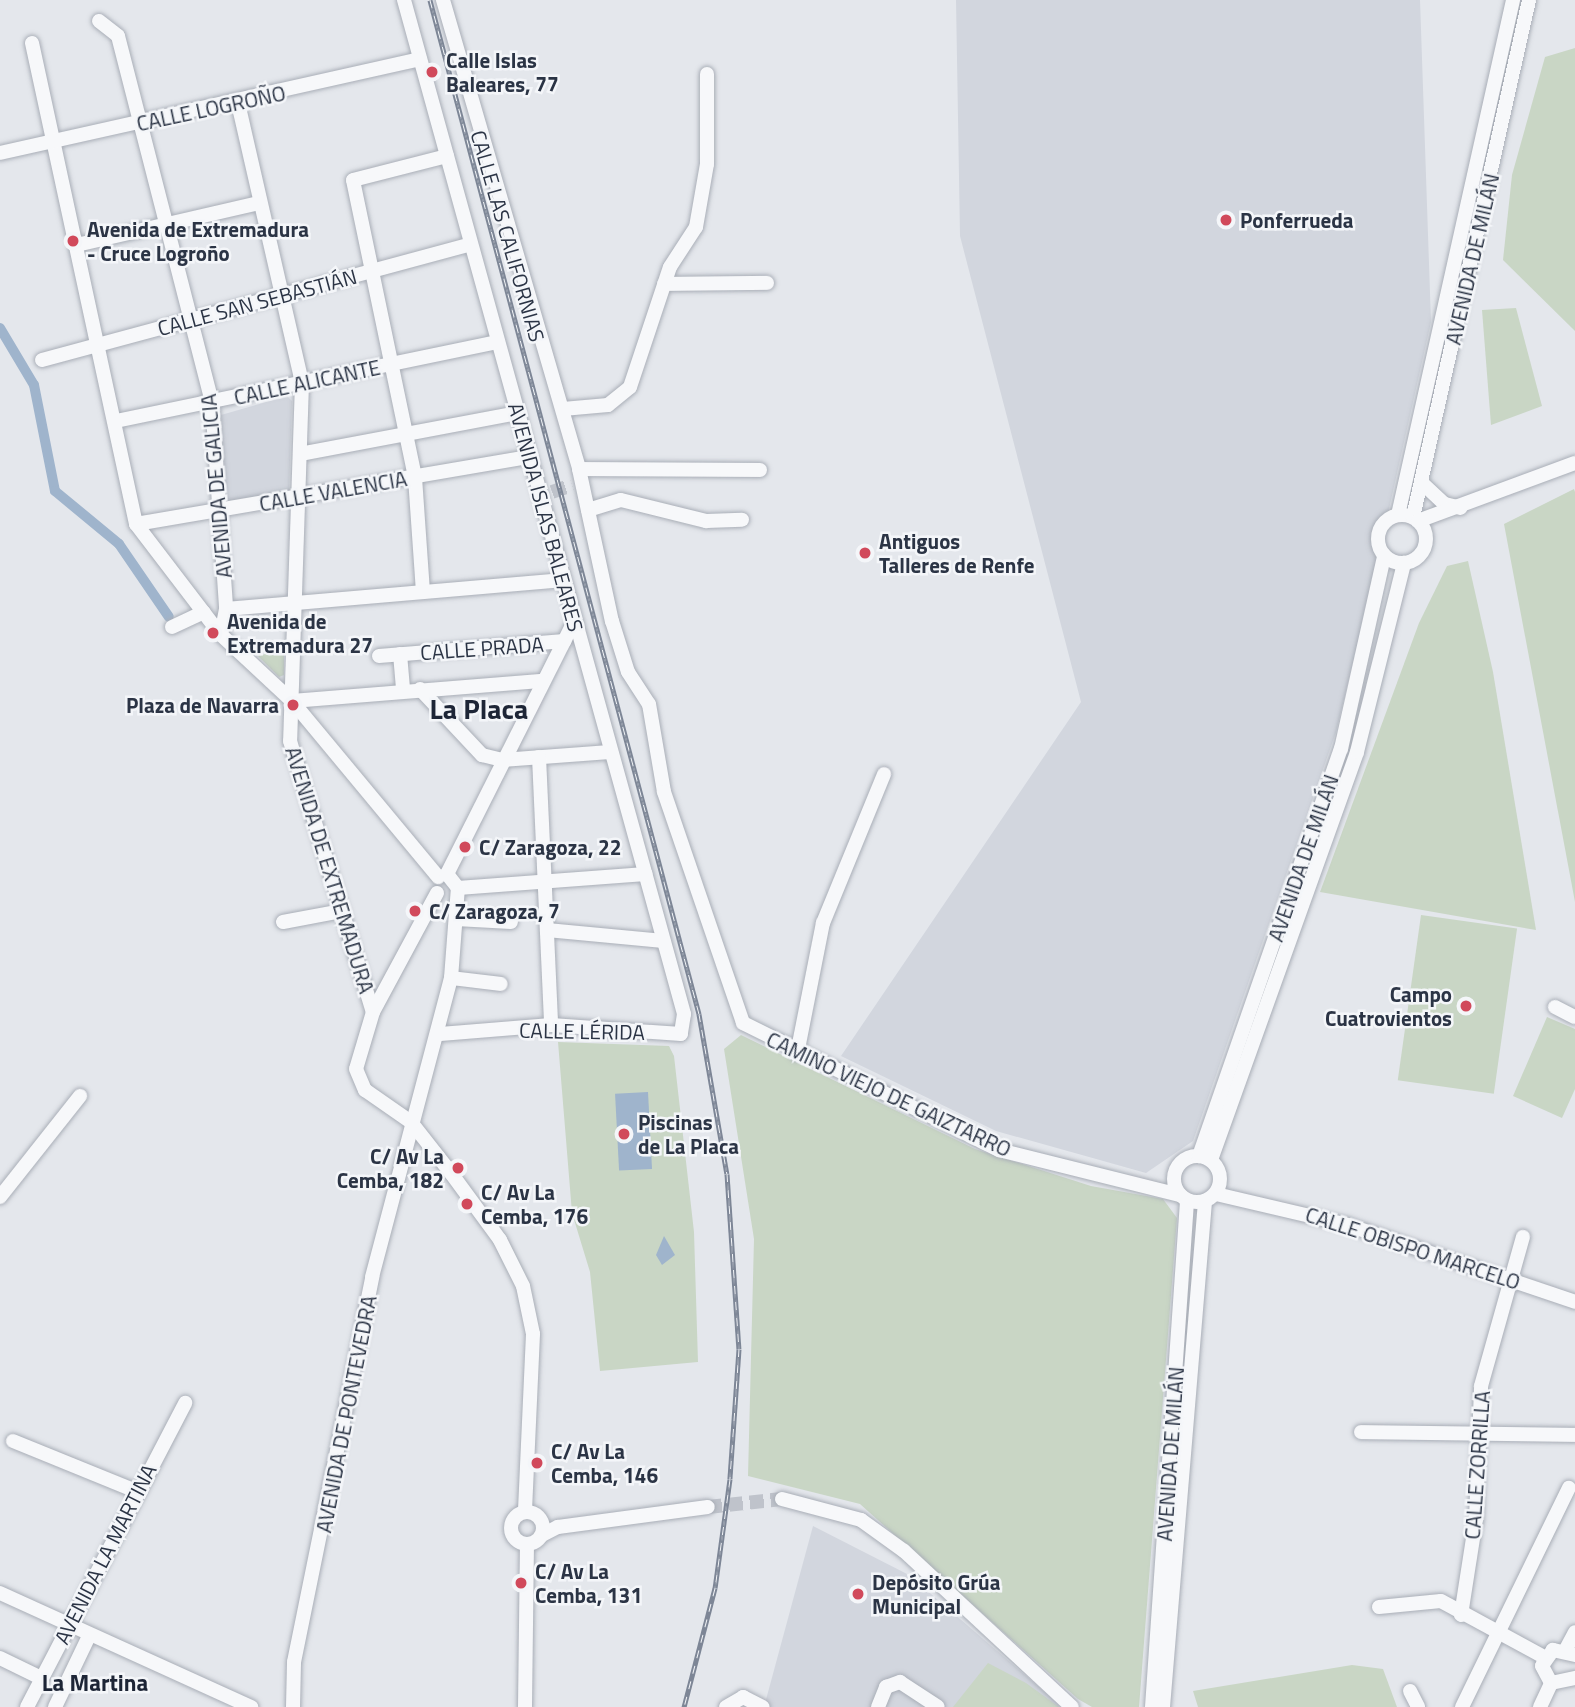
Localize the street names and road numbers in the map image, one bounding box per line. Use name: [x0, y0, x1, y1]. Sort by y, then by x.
street label: CALLE LOGROÑO: [134, 80, 288, 136]
street label: CALLE LAS CALIFORNIAS: [466, 127, 550, 345]
street label: AVENIDA DE MILÁN: [1440, 171, 1504, 347]
street label: CALLE SAN SEBASTIÁN: [155, 263, 359, 341]
street label: CALLE ALICANTE: [232, 354, 382, 410]
street label: AVENIDA DE GALICIA: [195, 393, 237, 579]
street label: AVENIDA ISLAS BALEARES: [503, 400, 589, 634]
street label: CALLE VALENCIA: [257, 466, 409, 516]
street label: CALLE PRADA: [419, 631, 545, 665]
street label: AVENIDA DE EXTREMADURA: [280, 744, 380, 996]
street label: AVENIDA DE MILÁN: [1263, 771, 1343, 945]
street label: CALLE LÉRIDA: [519, 1017, 645, 1045]
street label: CAMINO VIEJO DE GAIZTARRO: [763, 1026, 1015, 1162]
street label: CALLE OBISPO MARCELO: [1302, 1201, 1524, 1295]
street label: AVENIDA DE PONTEVEDRA: [311, 1293, 381, 1535]
street label: AVENIDA DE MILÁN: [1151, 1366, 1189, 1542]
street label: CALLE ZORRILLA: [1459, 1390, 1495, 1540]
street label: AVENIDA LA MARTINA: [49, 1460, 161, 1648]

